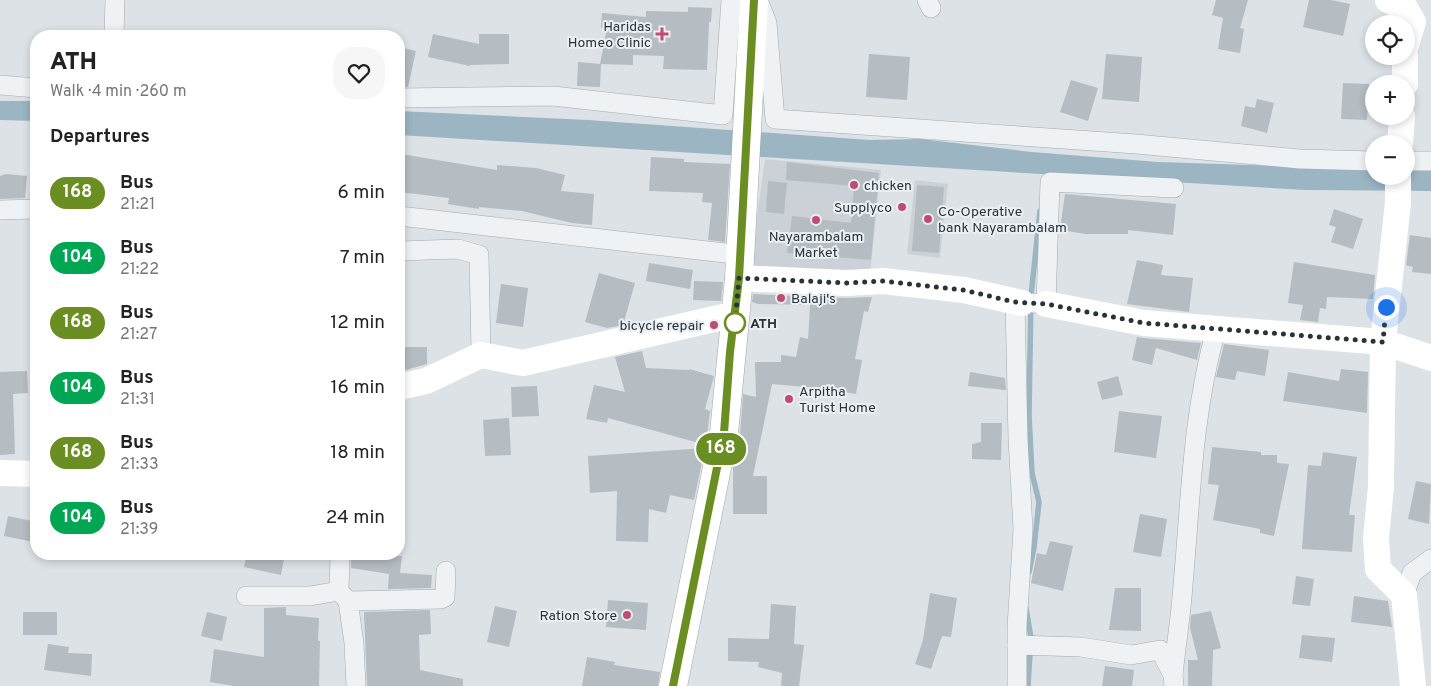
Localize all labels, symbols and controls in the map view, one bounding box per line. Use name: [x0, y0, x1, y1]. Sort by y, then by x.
map controls: [1365, 15, 1415, 185]
button: locate: [1365, 15, 1415, 65]
place label: Haridas Homeo Clinic: [568, 19, 651, 52]
marker: Haridas Homeo Clinic: [655, 27, 669, 41]
button: heart: [333, 47, 385, 99]
text: ATH: [50, 48, 97, 78]
button: +: [1365, 75, 1415, 125]
text: Walk · 4 min · 260 m: [50, 82, 186, 102]
text: Departures: [50, 125, 150, 149]
button: −: [1365, 135, 1415, 185]
text: Bus: [120, 171, 154, 195]
place label: chicken: [864, 178, 912, 195]
marker: chicken: [848, 179, 860, 191]
text: 168: [63, 181, 92, 204]
text: 6 min: [338, 181, 385, 205]
text: 21:21: [120, 195, 155, 215]
place label: Supplyco: [834, 200, 892, 217]
marker: Supplyco: [896, 201, 908, 213]
place label: Co-Operative bank Nayarambalam: [938, 204, 1067, 237]
marker: Co-Operative bank Nayarambalam: [922, 213, 934, 225]
marker: Nayarambalam Market: [810, 214, 822, 226]
place label: Nayarambalam Market: [769, 229, 863, 262]
text: Bus: [120, 236, 154, 260]
text: 104: [62, 246, 93, 269]
text: 7 min: [340, 246, 385, 270]
text: 21:22: [120, 260, 159, 280]
place label: Balaji's: [791, 291, 836, 308]
marker: Balaji's: [775, 292, 787, 304]
your location: [1374, 295, 1399, 320]
text: Bus: [120, 301, 154, 325]
text: 168: [63, 311, 92, 334]
text: 12 min: [330, 311, 385, 335]
marker: ATH: [724, 312, 746, 334]
place label: ATH: [750, 316, 777, 333]
place label: bicycle repair: [619, 318, 705, 335]
marker: bicycle repair: [708, 319, 720, 331]
text: 21:27: [120, 325, 157, 345]
text: Bus: [120, 366, 154, 390]
text: 104: [62, 376, 93, 399]
text: 16 min: [330, 376, 385, 400]
place label: Arpitha Turist Home: [799, 384, 876, 417]
text: 21:31: [120, 390, 155, 410]
marker: Arpitha Turist Home: [783, 393, 795, 405]
text: Bus: [120, 431, 154, 455]
line badge: 168: [692, 433, 750, 465]
text: 168: [706, 437, 736, 460]
text: 168: [63, 441, 92, 464]
text: 18 min: [330, 441, 385, 465]
text: 21:33: [120, 455, 159, 475]
text: Bus: [120, 496, 154, 520]
text: 104: [62, 506, 93, 529]
text: 24 min: [326, 506, 385, 530]
text: 21:39: [120, 520, 158, 540]
place label: Ration Store: [539, 608, 617, 625]
marker: Ration Store: [621, 609, 633, 621]

